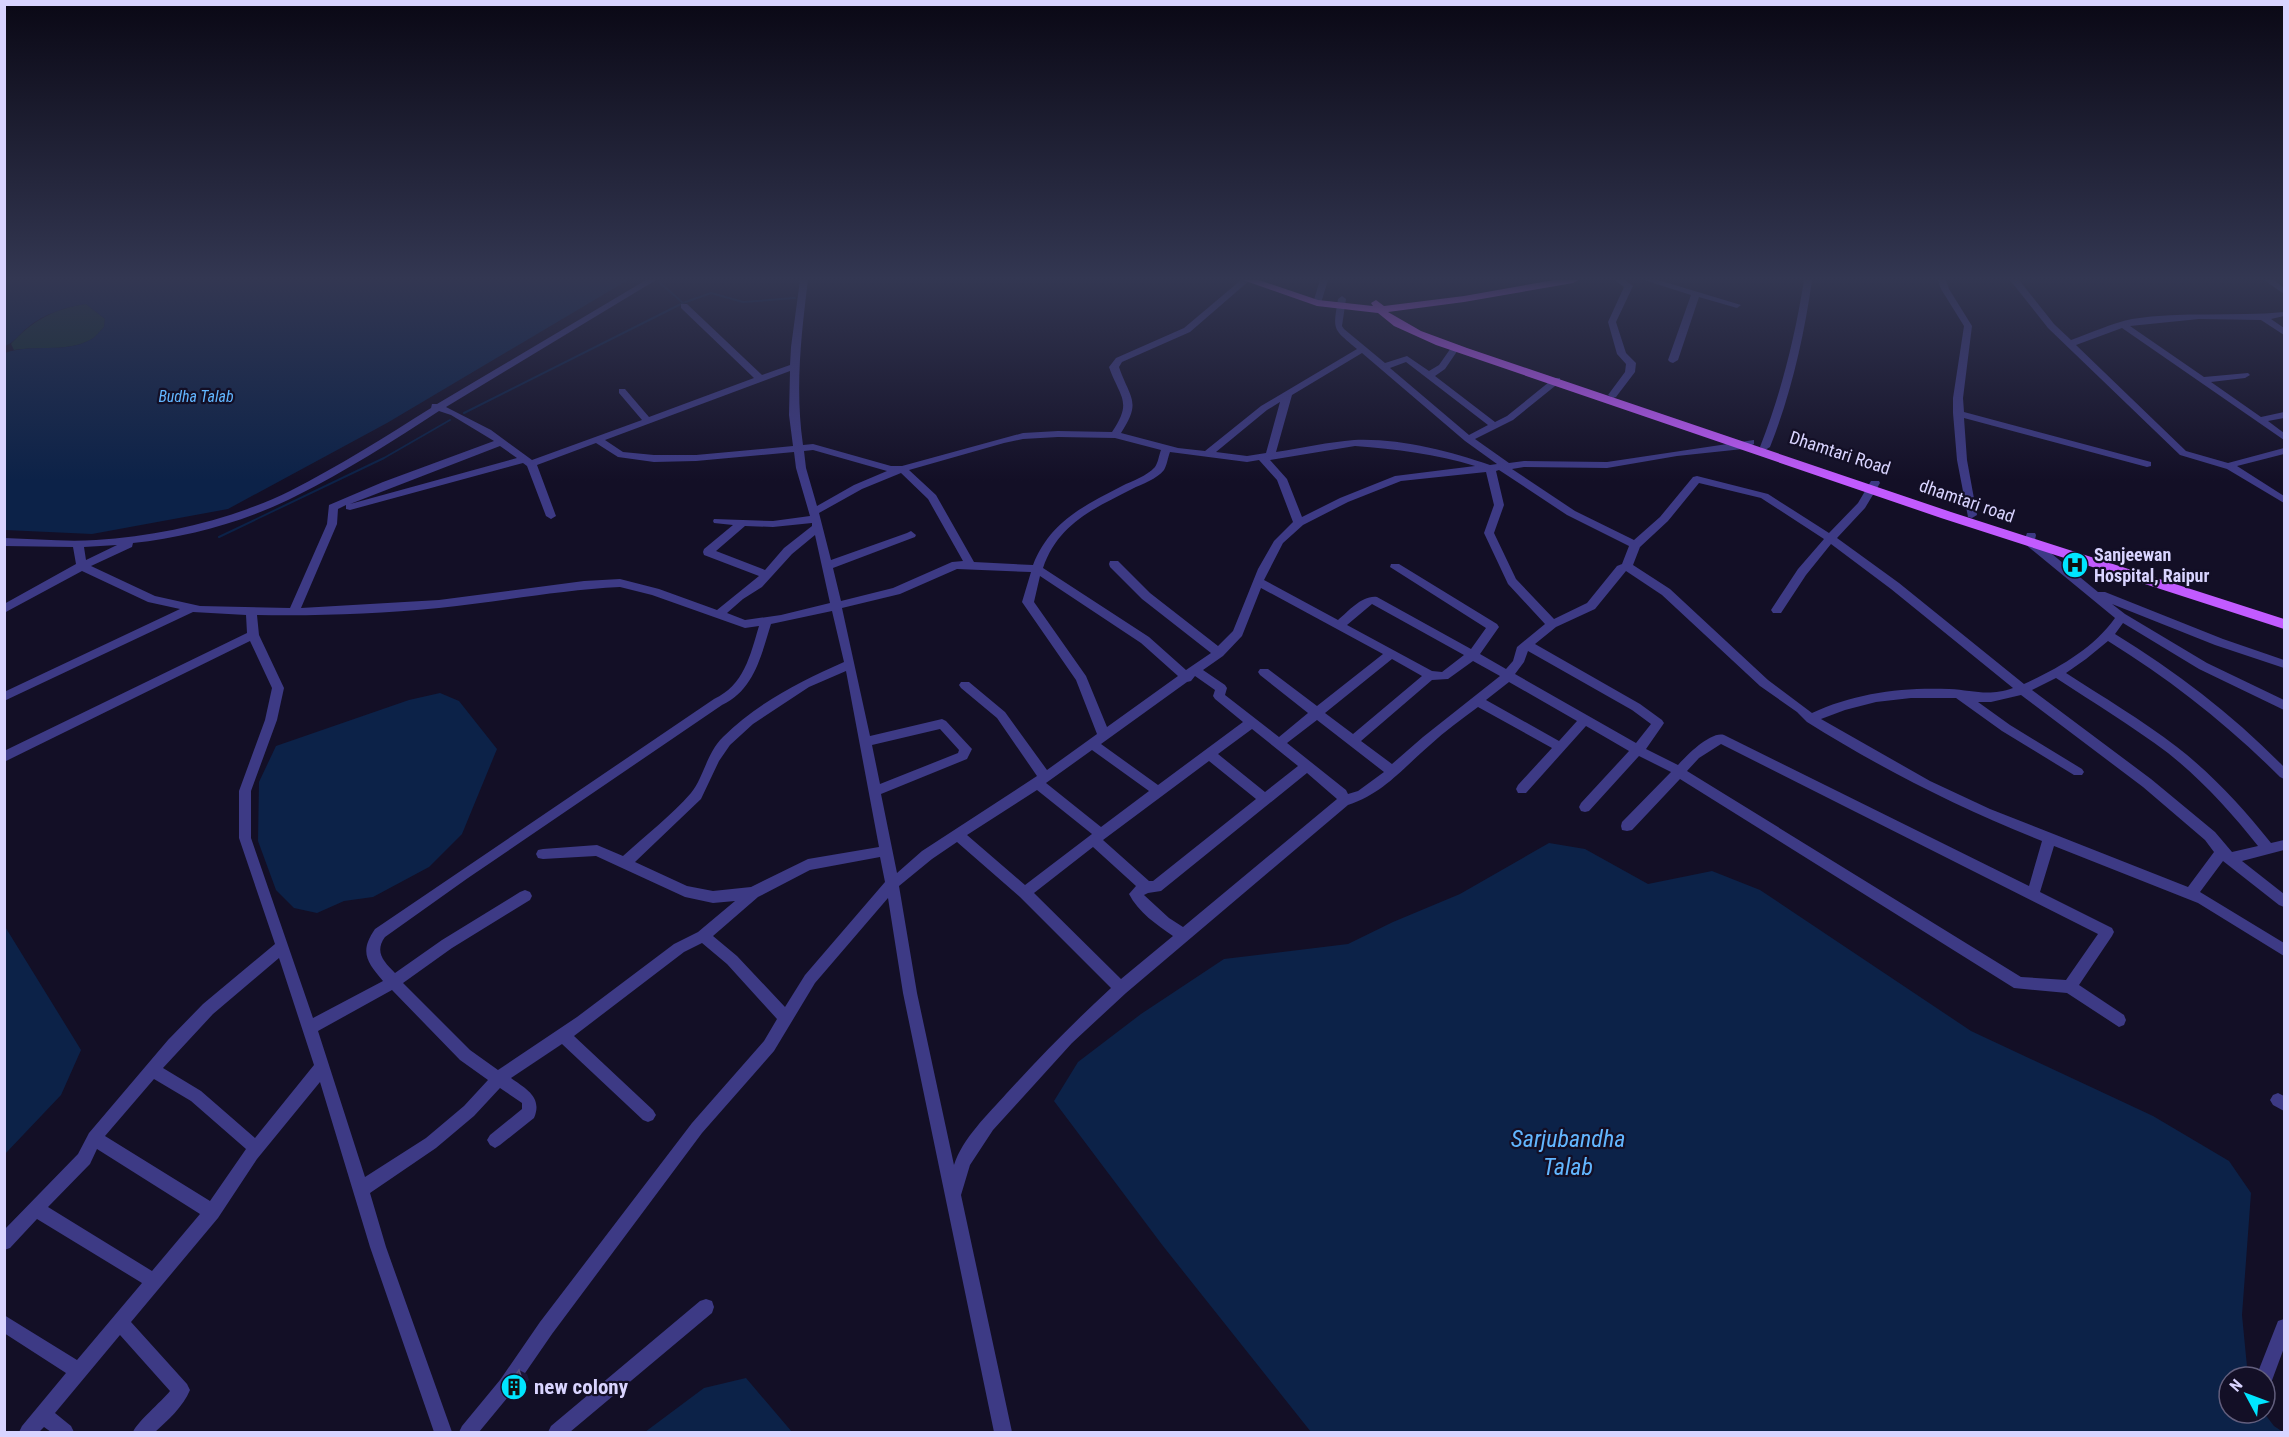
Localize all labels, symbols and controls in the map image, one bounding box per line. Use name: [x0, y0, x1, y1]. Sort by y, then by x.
water label: Budha Talab: [158, 387, 234, 406]
street label: Dhamtari Road: [1787, 426, 1893, 479]
street label: dhamtari road: [1917, 474, 2018, 527]
place label: Sanjeewan Hospital, Raipur: [2094, 544, 2209, 586]
hospital icon: Sanjeewan Hospital, Raipur: [2060, 550, 2090, 580]
water label: Sarjubandha Talab: [1511, 1125, 1625, 1181]
north arrow: [2217, 1365, 2277, 1425]
building icon: new colony: [499, 1372, 529, 1402]
place label: new colony: [534, 1375, 629, 1399]
text: N: [2226, 1376, 2246, 1395]

